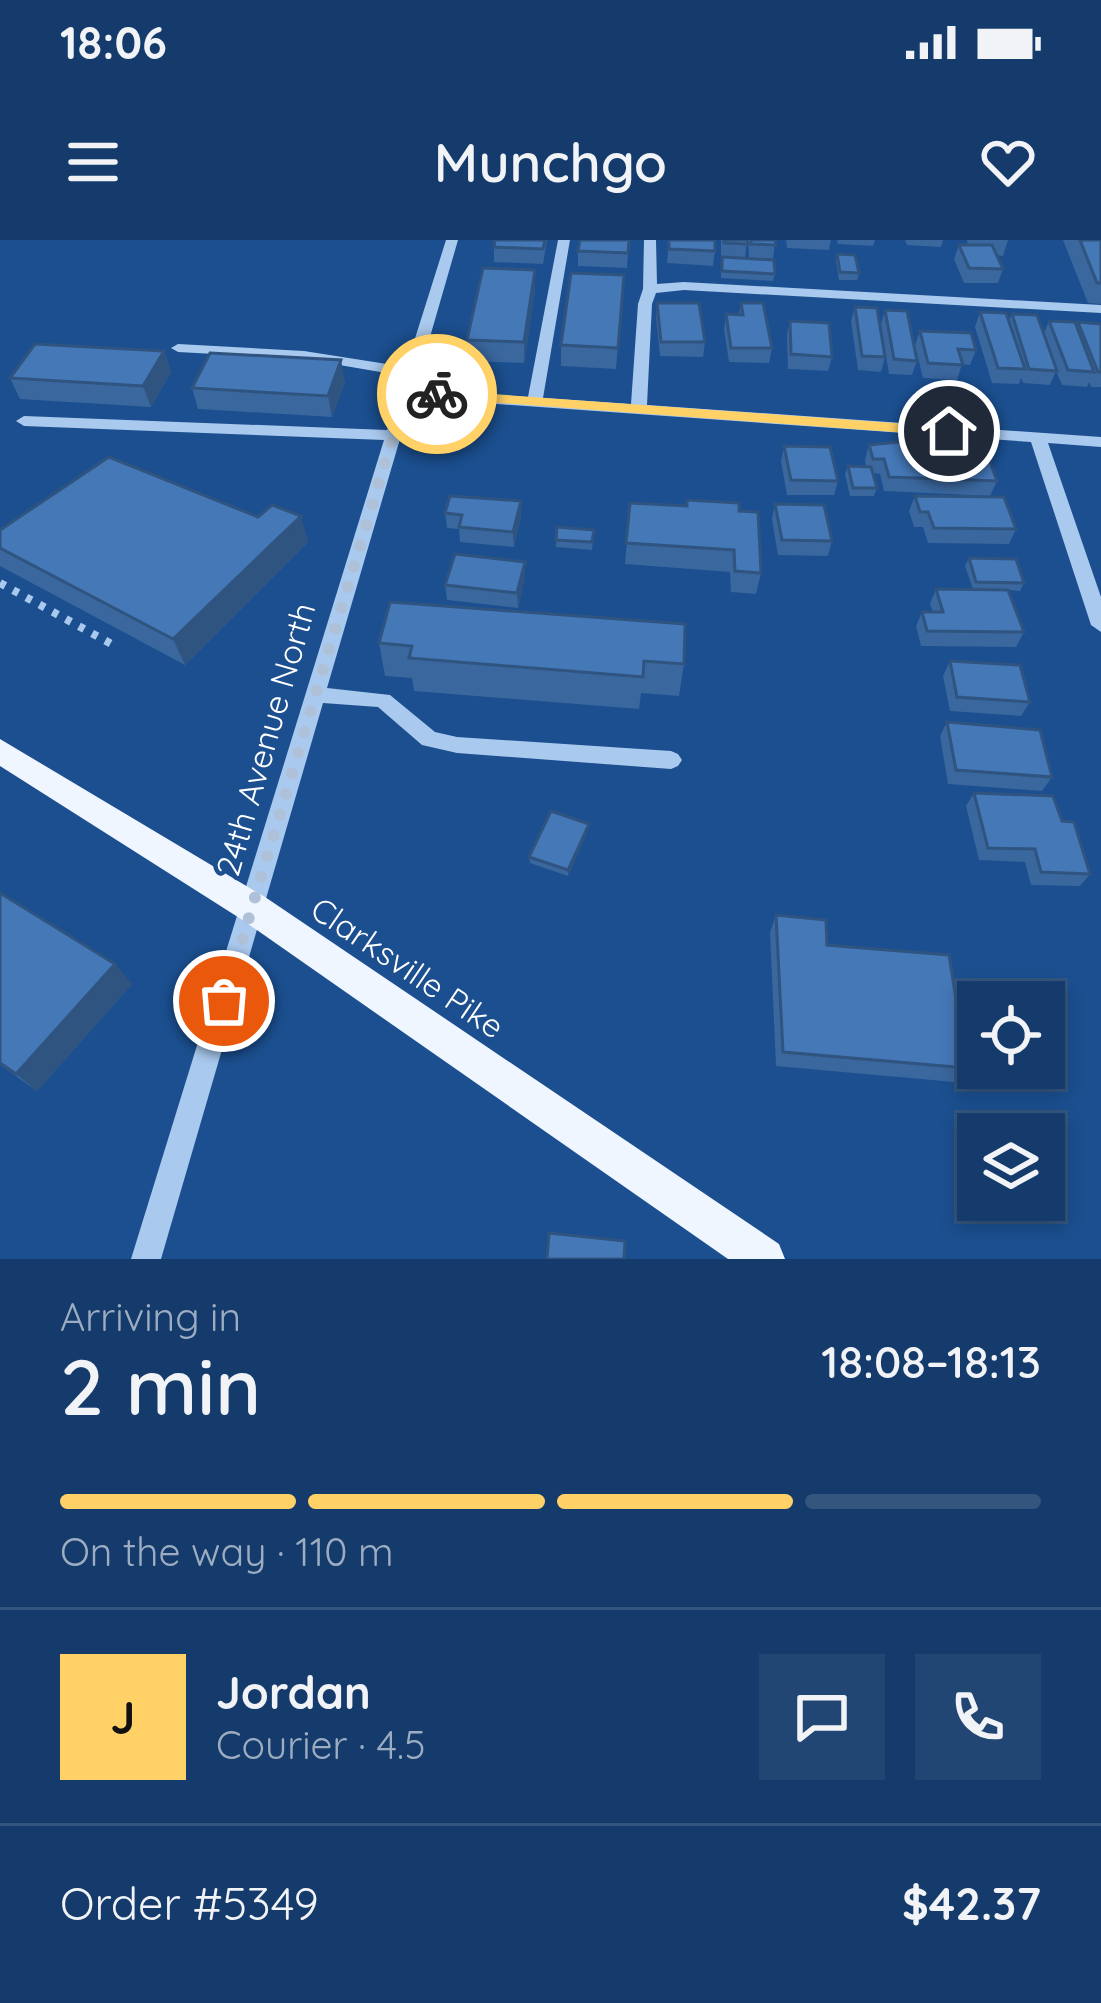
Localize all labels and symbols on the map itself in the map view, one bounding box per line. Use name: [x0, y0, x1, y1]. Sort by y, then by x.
courier: [377, 334, 497, 454]
pin: [898, 380, 1000, 482]
street label: 24th Avenue North: [206, 598, 324, 880]
street label: Clarksville Pike: [304, 887, 512, 1047]
pin: [173, 950, 275, 1052]

